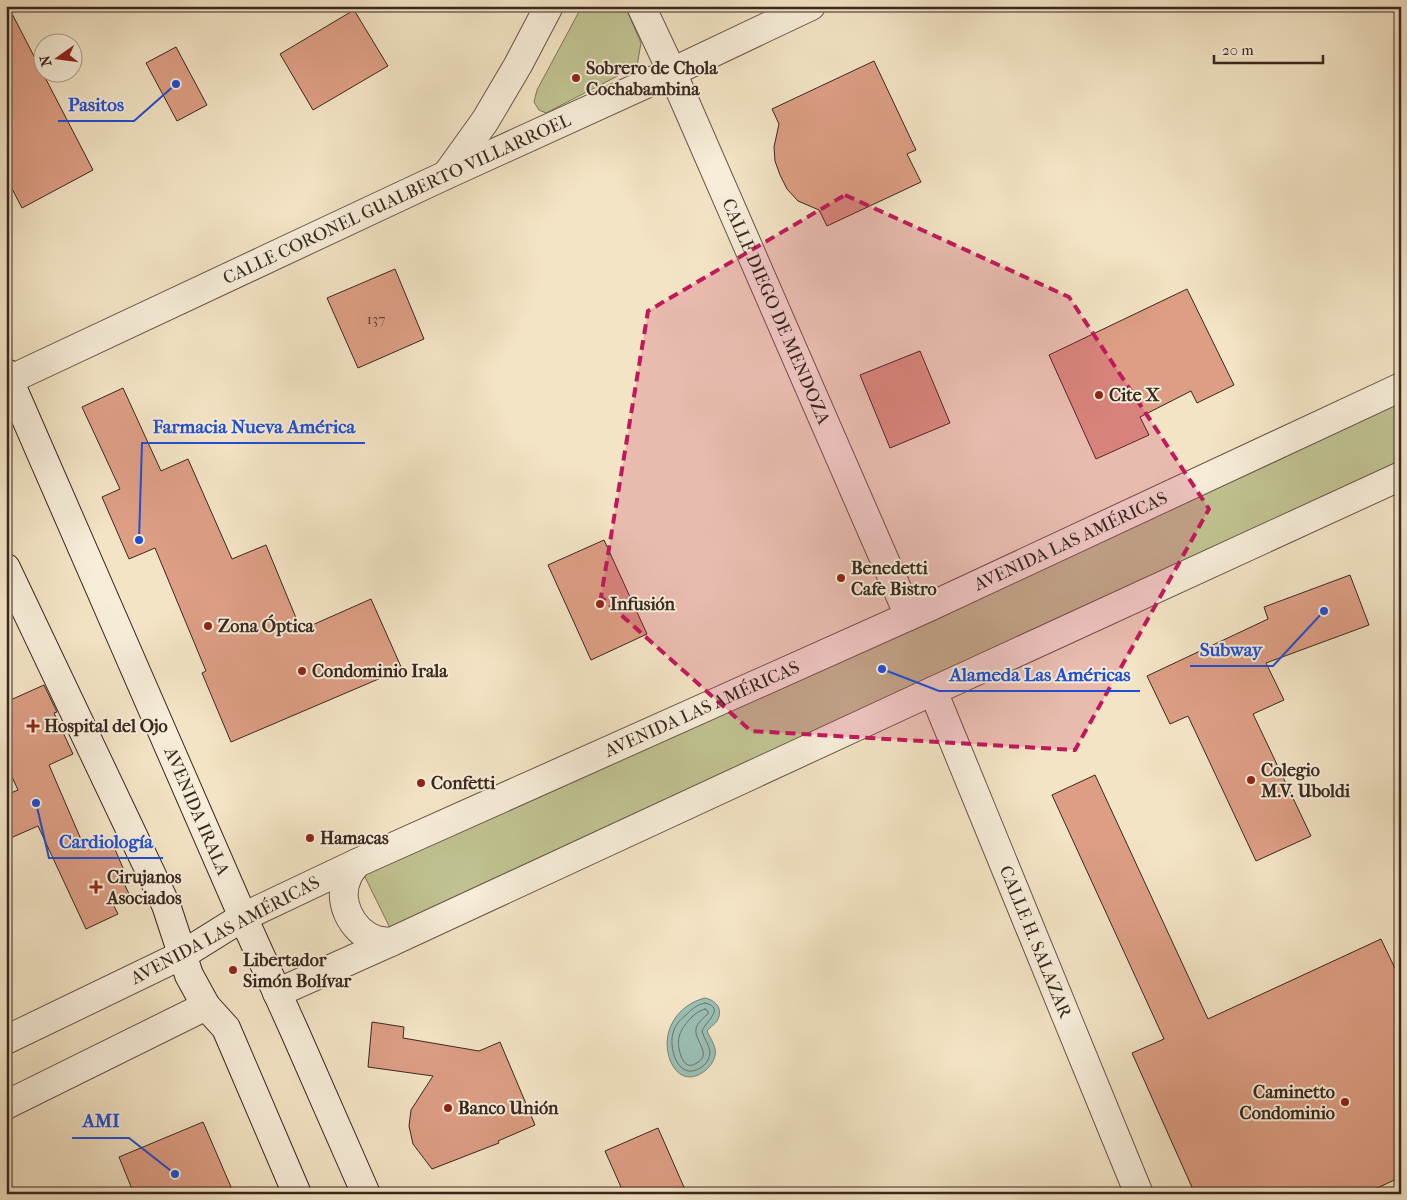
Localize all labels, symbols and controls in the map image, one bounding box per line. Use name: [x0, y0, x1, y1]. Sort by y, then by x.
north arrow: [32, 32, 82, 82]
scale bar: [1214, 32, 1323, 64]
text: 20 m: [1222, 41, 1254, 59]
text: N: [36, 53, 55, 68]
place label: Sobrero de Chola Cochabambina: [586, 58, 718, 100]
marker: Sobrero de Chola Cochabambina: [570, 72, 582, 84]
callout: Pasitos: [58, 87, 134, 121]
text: Pasitos: [68, 94, 124, 116]
street label: CALLE CORONEL GUALBERTO VILLARROEL: [220, 110, 574, 289]
street label: CALLE DIEGO DE MENDOZA: [717, 195, 834, 428]
house number: 137: [367, 310, 385, 328]
place label: Cite X: [1109, 385, 1160, 406]
marker: Cite X: [1093, 389, 1105, 401]
callout: Farmacia Nueva América: [142, 409, 365, 443]
text: Farmacia Nueva América: [152, 416, 357, 438]
street label: AVENIDA LAS AMÉRICAS: [970, 487, 1171, 596]
place label: Benedetti Cafe Bistro: [851, 558, 937, 600]
marker: Benedetti Cafe Bistro: [835, 572, 847, 584]
place label: Infusión: [610, 594, 676, 615]
marker: Infusión: [594, 598, 606, 610]
place label: Zona Óptica: [218, 614, 315, 637]
marker: Zona Óptica: [202, 620, 214, 632]
callout: Subway: [1190, 632, 1273, 666]
text: Subway: [1200, 639, 1263, 661]
street label: AVENIDA LAS AMÉRICAS: [601, 656, 803, 762]
callout: Alameda Las Américas: [939, 657, 1140, 691]
place label: Condominio Irala: [312, 661, 448, 682]
text: Alameda Las Américas: [948, 664, 1131, 686]
marker: Condominio Irala: [296, 665, 308, 677]
place label: Hospital del Ojo: [44, 716, 168, 737]
marker: Hospital del Ojo: [26, 719, 40, 733]
street label: AVENIDA IRALA: [159, 743, 234, 879]
place label: Colegio M.V. Uboldi: [1260, 760, 1351, 802]
place label: Confetti: [431, 773, 496, 794]
marker: Colegio M.V. Uboldi: [1245, 774, 1257, 786]
marker: Confetti: [415, 777, 427, 789]
callout: Cardiología: [49, 824, 163, 858]
place label: Hamacas: [320, 828, 389, 849]
text: Cardiología: [59, 831, 154, 853]
marker: Hamacas: [304, 832, 316, 844]
street label: CALLE H. SALAZAR: [995, 863, 1076, 1022]
place label: Cirujanos Asociados: [106, 867, 182, 909]
street label: AVENIDA LAS AMÉRICAS: [126, 871, 323, 990]
marker: Cirujanos Asociados: [89, 880, 103, 894]
place label: Libertador Simón Bolívar: [243, 950, 352, 992]
marker: Libertador Simón Bolívar: [227, 964, 239, 976]
place label: Caminetto Condominio: [1240, 1082, 1335, 1124]
marker: Caminetto Condominio: [1339, 1096, 1351, 1108]
place label: Banco Unión: [458, 1098, 559, 1119]
marker: Banco Unión: [442, 1102, 454, 1114]
callout: AMI: [72, 1104, 129, 1138]
text: AMI: [81, 1110, 120, 1132]

